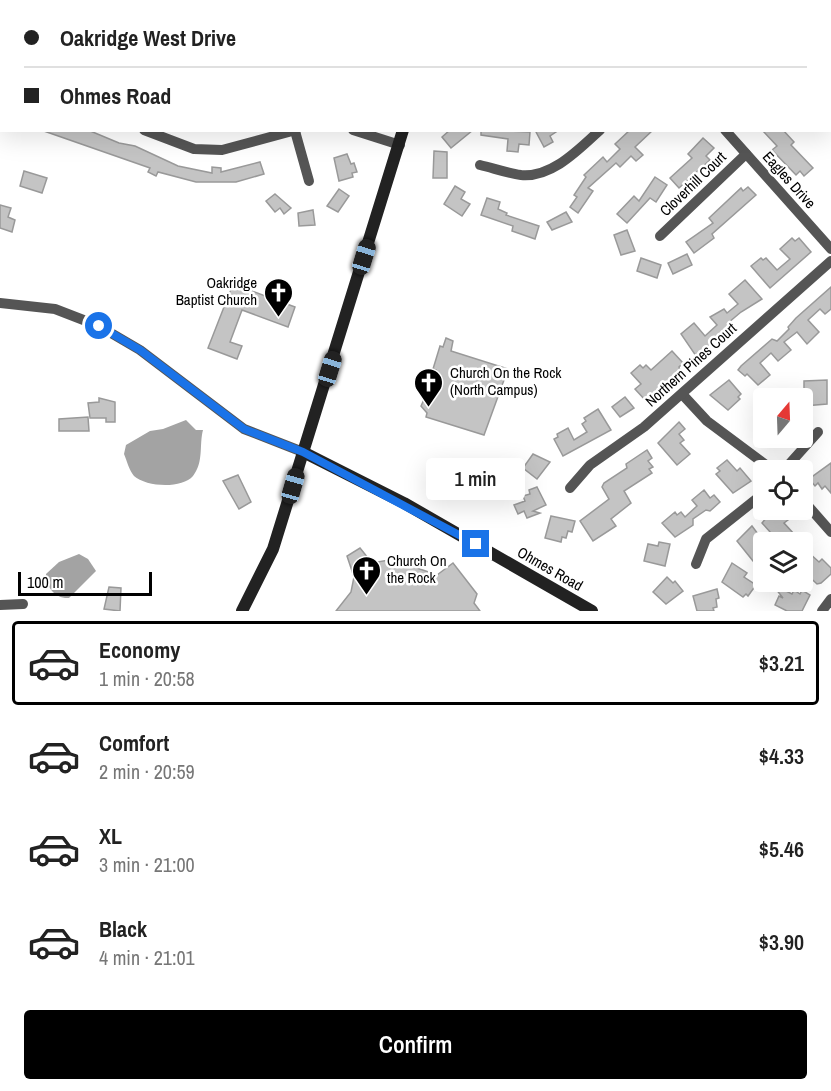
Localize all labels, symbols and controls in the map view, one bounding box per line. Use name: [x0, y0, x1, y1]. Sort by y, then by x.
text: Oakridge West Drive: [60, 23, 236, 53]
text: Ohmes Road: [60, 81, 171, 111]
street label: Cloverhill Court: [655, 146, 731, 221]
street label: Eagles Drive: [758, 146, 821, 213]
car: [350, 237, 378, 277]
place label: Oakridge Baptist Church: [176, 272, 257, 310]
church icon: Oakridge Baptist Church: [262, 276, 294, 318]
route start: [85, 312, 112, 339]
street label: Northern Pines Court: [640, 318, 741, 411]
car: [316, 349, 344, 389]
place label: Church On the Rock (North Campus): [450, 362, 562, 400]
church icon: Church On the Rock (North Campus): [413, 366, 445, 408]
north arrow: [753, 388, 813, 448]
map controls: [753, 388, 813, 592]
callout: 1 min: [426, 457, 526, 499]
button: locate: [753, 460, 813, 520]
text: 1 min: [454, 465, 497, 492]
car: [279, 466, 307, 506]
route end: [462, 530, 489, 557]
button: layers: [753, 532, 813, 592]
street label: Ohmes Road: [514, 541, 587, 596]
place label: Church On the Rock: [387, 550, 446, 588]
church icon: Church On the Rock: [350, 554, 382, 596]
scale bar: [18, 569, 152, 596]
text: 100 m: [27, 571, 63, 593]
text: Economy: [99, 635, 180, 665]
icon: car: [27, 636, 81, 690]
text: $3.21: [759, 648, 804, 678]
text: 1 min · 20:58: [99, 665, 195, 692]
text: Comfort: [99, 728, 169, 758]
icon: car: [27, 729, 81, 783]
text: $4.33: [759, 741, 804, 771]
text: 2 min · 20:59: [99, 758, 195, 785]
text: XL: [99, 821, 122, 851]
icon: car: [27, 822, 81, 876]
text: $5.46: [759, 834, 804, 864]
text: 3 min · 21:00: [99, 851, 195, 878]
text: Black: [99, 914, 147, 944]
icon: car: [27, 915, 81, 969]
text: $3.90: [759, 927, 804, 957]
text: 4 min · 21:01: [99, 944, 195, 971]
button: Confirm: [24, 1010, 807, 1079]

